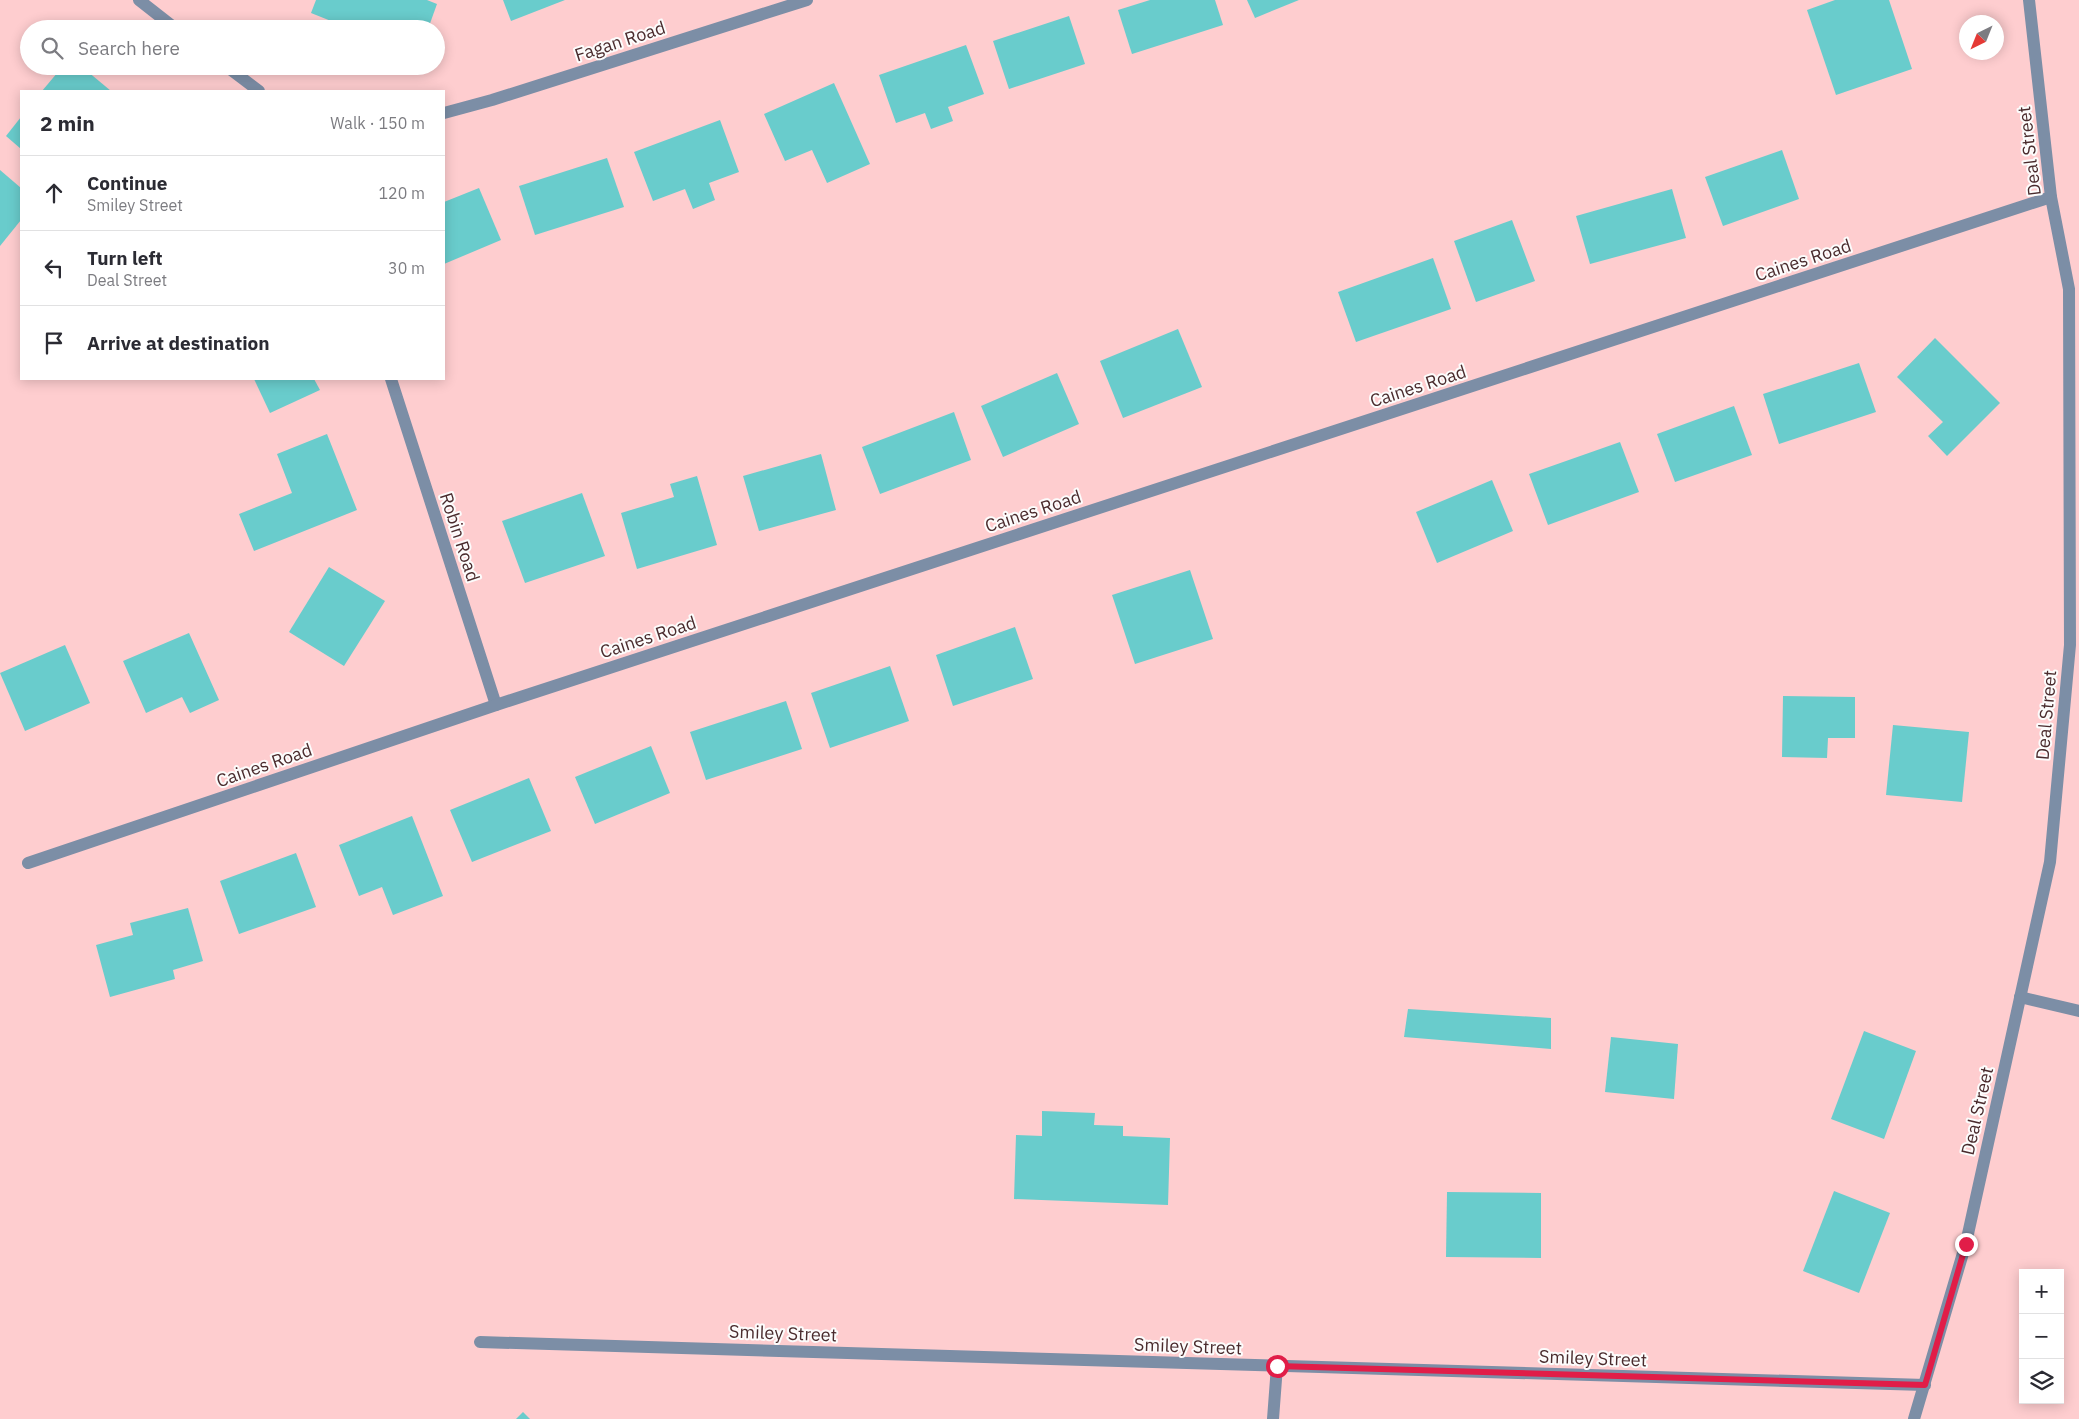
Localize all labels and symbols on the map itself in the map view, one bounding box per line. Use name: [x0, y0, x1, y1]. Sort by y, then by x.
north arrow: [1959, 15, 2004, 60]
street label: Fagan Road: [572, 16, 668, 66]
street label: Deal Street: [2012, 105, 2046, 197]
street label: Caines Road: [1752, 234, 1854, 286]
street label: Caines Road: [1367, 360, 1469, 412]
street label: Caines Road: [982, 485, 1084, 537]
street label: Robin Road: [435, 490, 485, 584]
street label: Caines Road: [597, 611, 699, 663]
street label: Deal Street: [2031, 669, 2061, 761]
street label: Caines Road: [213, 738, 315, 792]
street label: Deal Street: [1956, 1065, 1998, 1157]
route end: [1955, 1233, 1978, 1256]
street label: Smiley Street: [729, 1320, 837, 1346]
street label: Smiley Street: [1134, 1333, 1242, 1359]
street label: Smiley Street: [1539, 1345, 1647, 1371]
route start: [1266, 1355, 1289, 1378]

